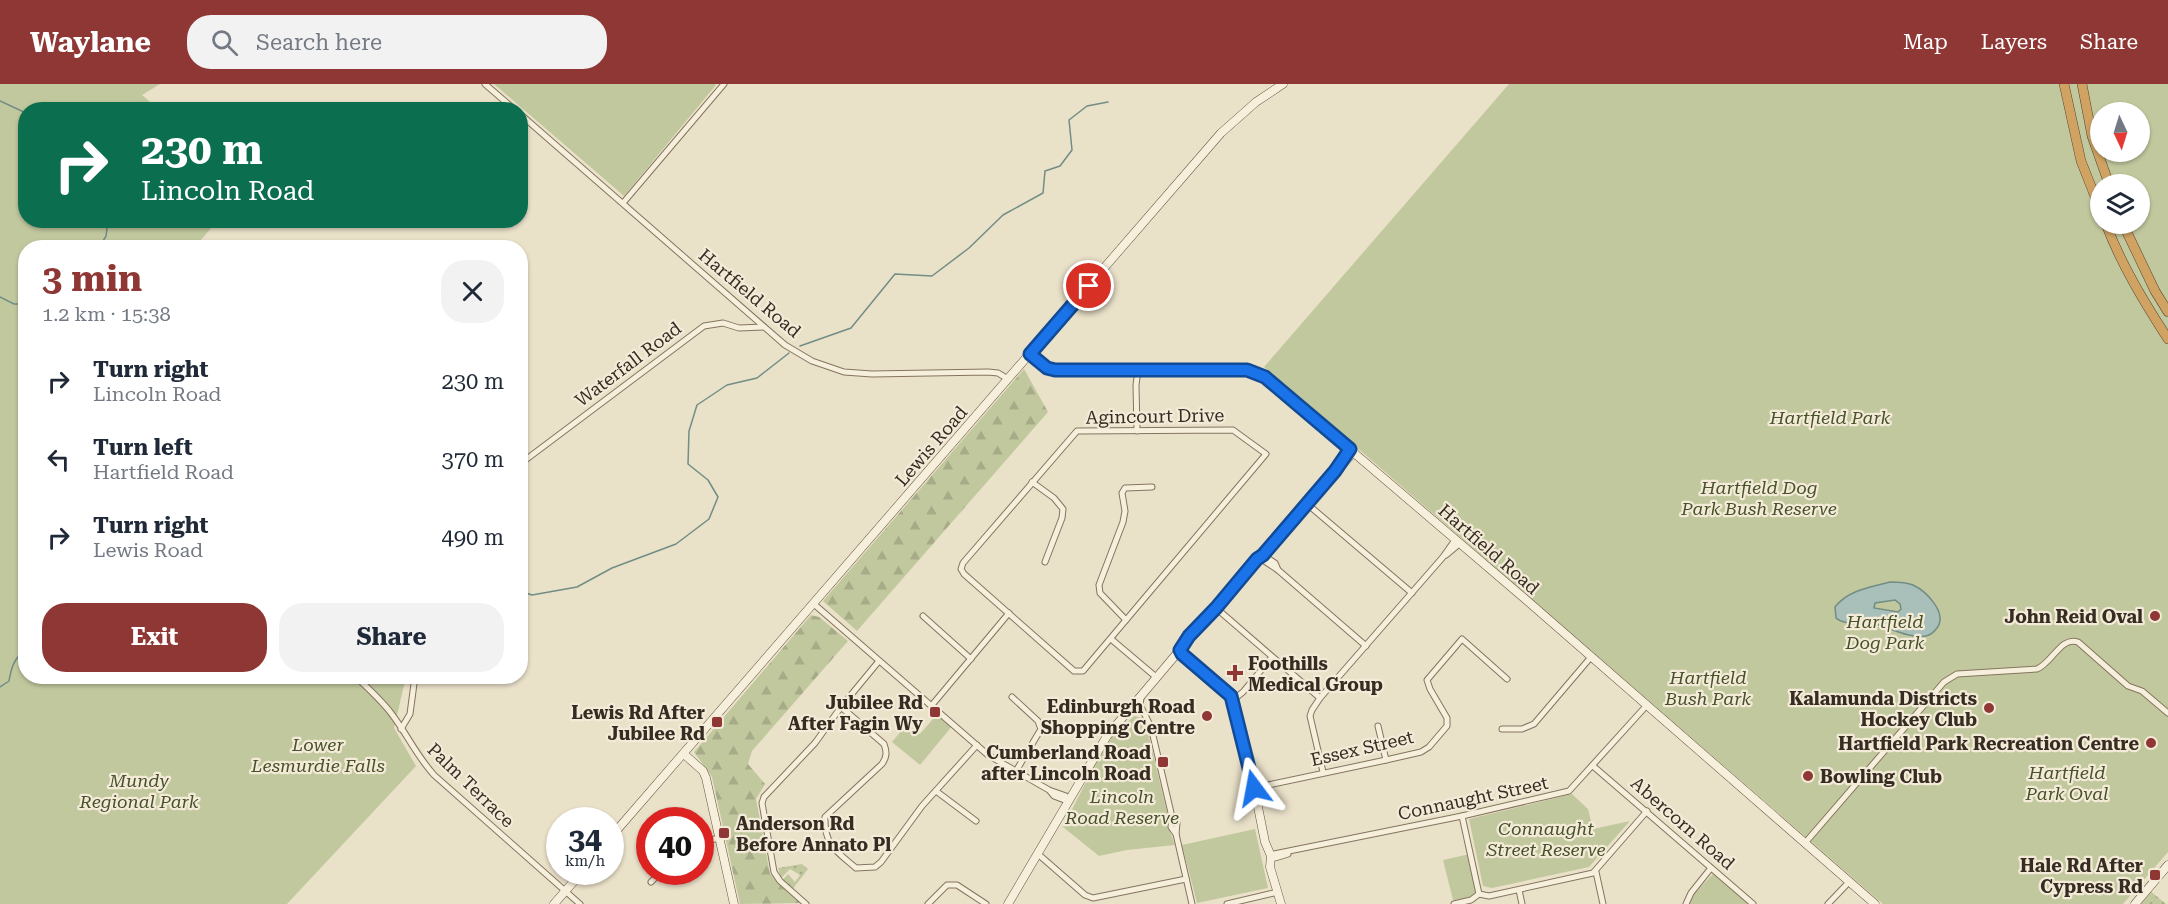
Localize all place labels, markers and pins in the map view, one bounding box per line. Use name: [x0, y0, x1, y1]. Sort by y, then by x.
pin: [1063, 260, 1114, 311]
place label: John Reid Oval: [2005, 606, 2143, 627]
marker: John Reid Oval: [2148, 609, 2162, 623]
place label: Foothills Medical Group: [1248, 653, 1383, 695]
marker: Foothills Medical Group: [1226, 664, 1244, 682]
place label: Kalamunda Districts Hockey Club: [1789, 688, 1977, 730]
place label: Jubilee Rd After Fagin Wy: [788, 692, 923, 734]
place label: Edinburgh Road Shopping Centre: [1041, 696, 1195, 738]
marker: Kalamunda Districts Hockey Club: [1982, 701, 1996, 715]
place label: Lewis Rd After Jubilee Rd: [571, 702, 705, 744]
marker: Jubilee Rd After Fagin Wy: [928, 705, 942, 719]
marker: Edinburgh Road Shopping Centre: [1200, 709, 1214, 723]
marker: Lewis Rd After Jubilee Rd: [710, 715, 724, 729]
place label: Hartfield Park Recreation Centre: [1838, 733, 2139, 754]
marker: Hartfield Park Recreation Centre: [2144, 736, 2158, 750]
place label: Cumberland Road after Lincoln Road: [981, 742, 1151, 784]
marker: Cumberland Road after Lincoln Road: [1156, 755, 1170, 769]
place label: Bowling Club: [1820, 766, 1942, 787]
marker: Bowling Club: [1801, 769, 1815, 783]
place label: Anderson Rd Before Annato Pl: [736, 813, 891, 855]
marker: Anderson Rd Before Annato Pl: [717, 826, 731, 840]
place label: Hale Rd After Cypress Rd: [2020, 855, 2143, 897]
marker: Hale Rd After Cypress Rd: [2148, 868, 2162, 882]

